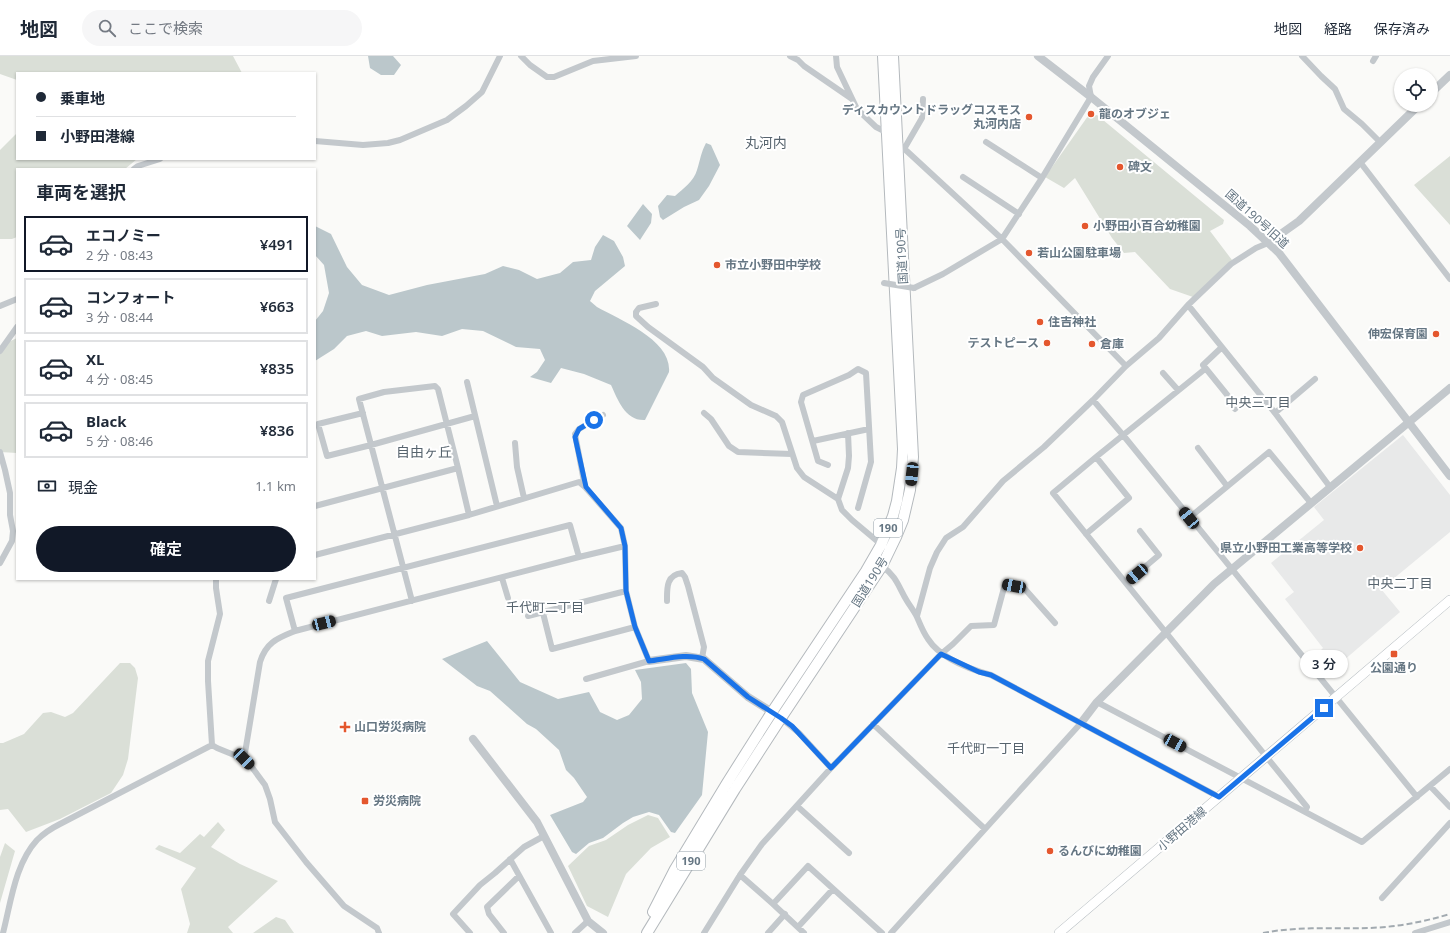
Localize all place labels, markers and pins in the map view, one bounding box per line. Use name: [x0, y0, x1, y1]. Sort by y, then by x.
place label: ディスカウントドラッグコスモス 丸河内店: [842, 101, 1021, 132]
place label: 龍のオブジェ: [1099, 105, 1171, 122]
marker: 龍のオブジェ: [1086, 109, 1096, 119]
marker: ディスカウントドラッグコスモス 丸河内店: [1024, 112, 1034, 122]
place label: 碑文: [1128, 158, 1152, 175]
marker: 碑文: [1115, 162, 1125, 172]
place label: 小野田小百合幼稚園: [1093, 217, 1201, 234]
marker: 小野田小百合幼稚園: [1080, 221, 1090, 231]
place label: 若山公園駐車場: [1037, 244, 1121, 261]
marker: 若山公園駐車場: [1024, 248, 1034, 258]
place label: 市立小野田中学校: [725, 256, 821, 273]
marker: 市立小野田中学校: [712, 260, 722, 270]
place label: 住吉神社: [1048, 313, 1096, 330]
marker: 住吉神社: [1035, 317, 1045, 327]
place label: 伸宏保育園: [1368, 325, 1428, 342]
marker: 伸宏保育園: [1431, 329, 1441, 339]
place label: テストピース: [968, 334, 1039, 351]
place label: 倉庫: [1100, 335, 1124, 352]
marker: テストピース: [1042, 338, 1052, 348]
marker: 倉庫: [1087, 339, 1097, 349]
place label: 県立小野田工業高等学校: [1220, 539, 1352, 556]
marker: 県立小野田工業高等学校: [1355, 543, 1365, 553]
marker: 公園通り: [1389, 649, 1399, 659]
place label: 公園通り: [1370, 659, 1418, 676]
place label: 山口労災病院: [354, 718, 426, 735]
marker: 山口労災病院: [339, 721, 351, 733]
place label: 労災病院: [373, 792, 421, 809]
marker: 労災病院: [360, 796, 370, 806]
place label: るんびに幼稚園: [1058, 842, 1142, 859]
marker: るんびに幼稚園: [1045, 846, 1055, 856]

